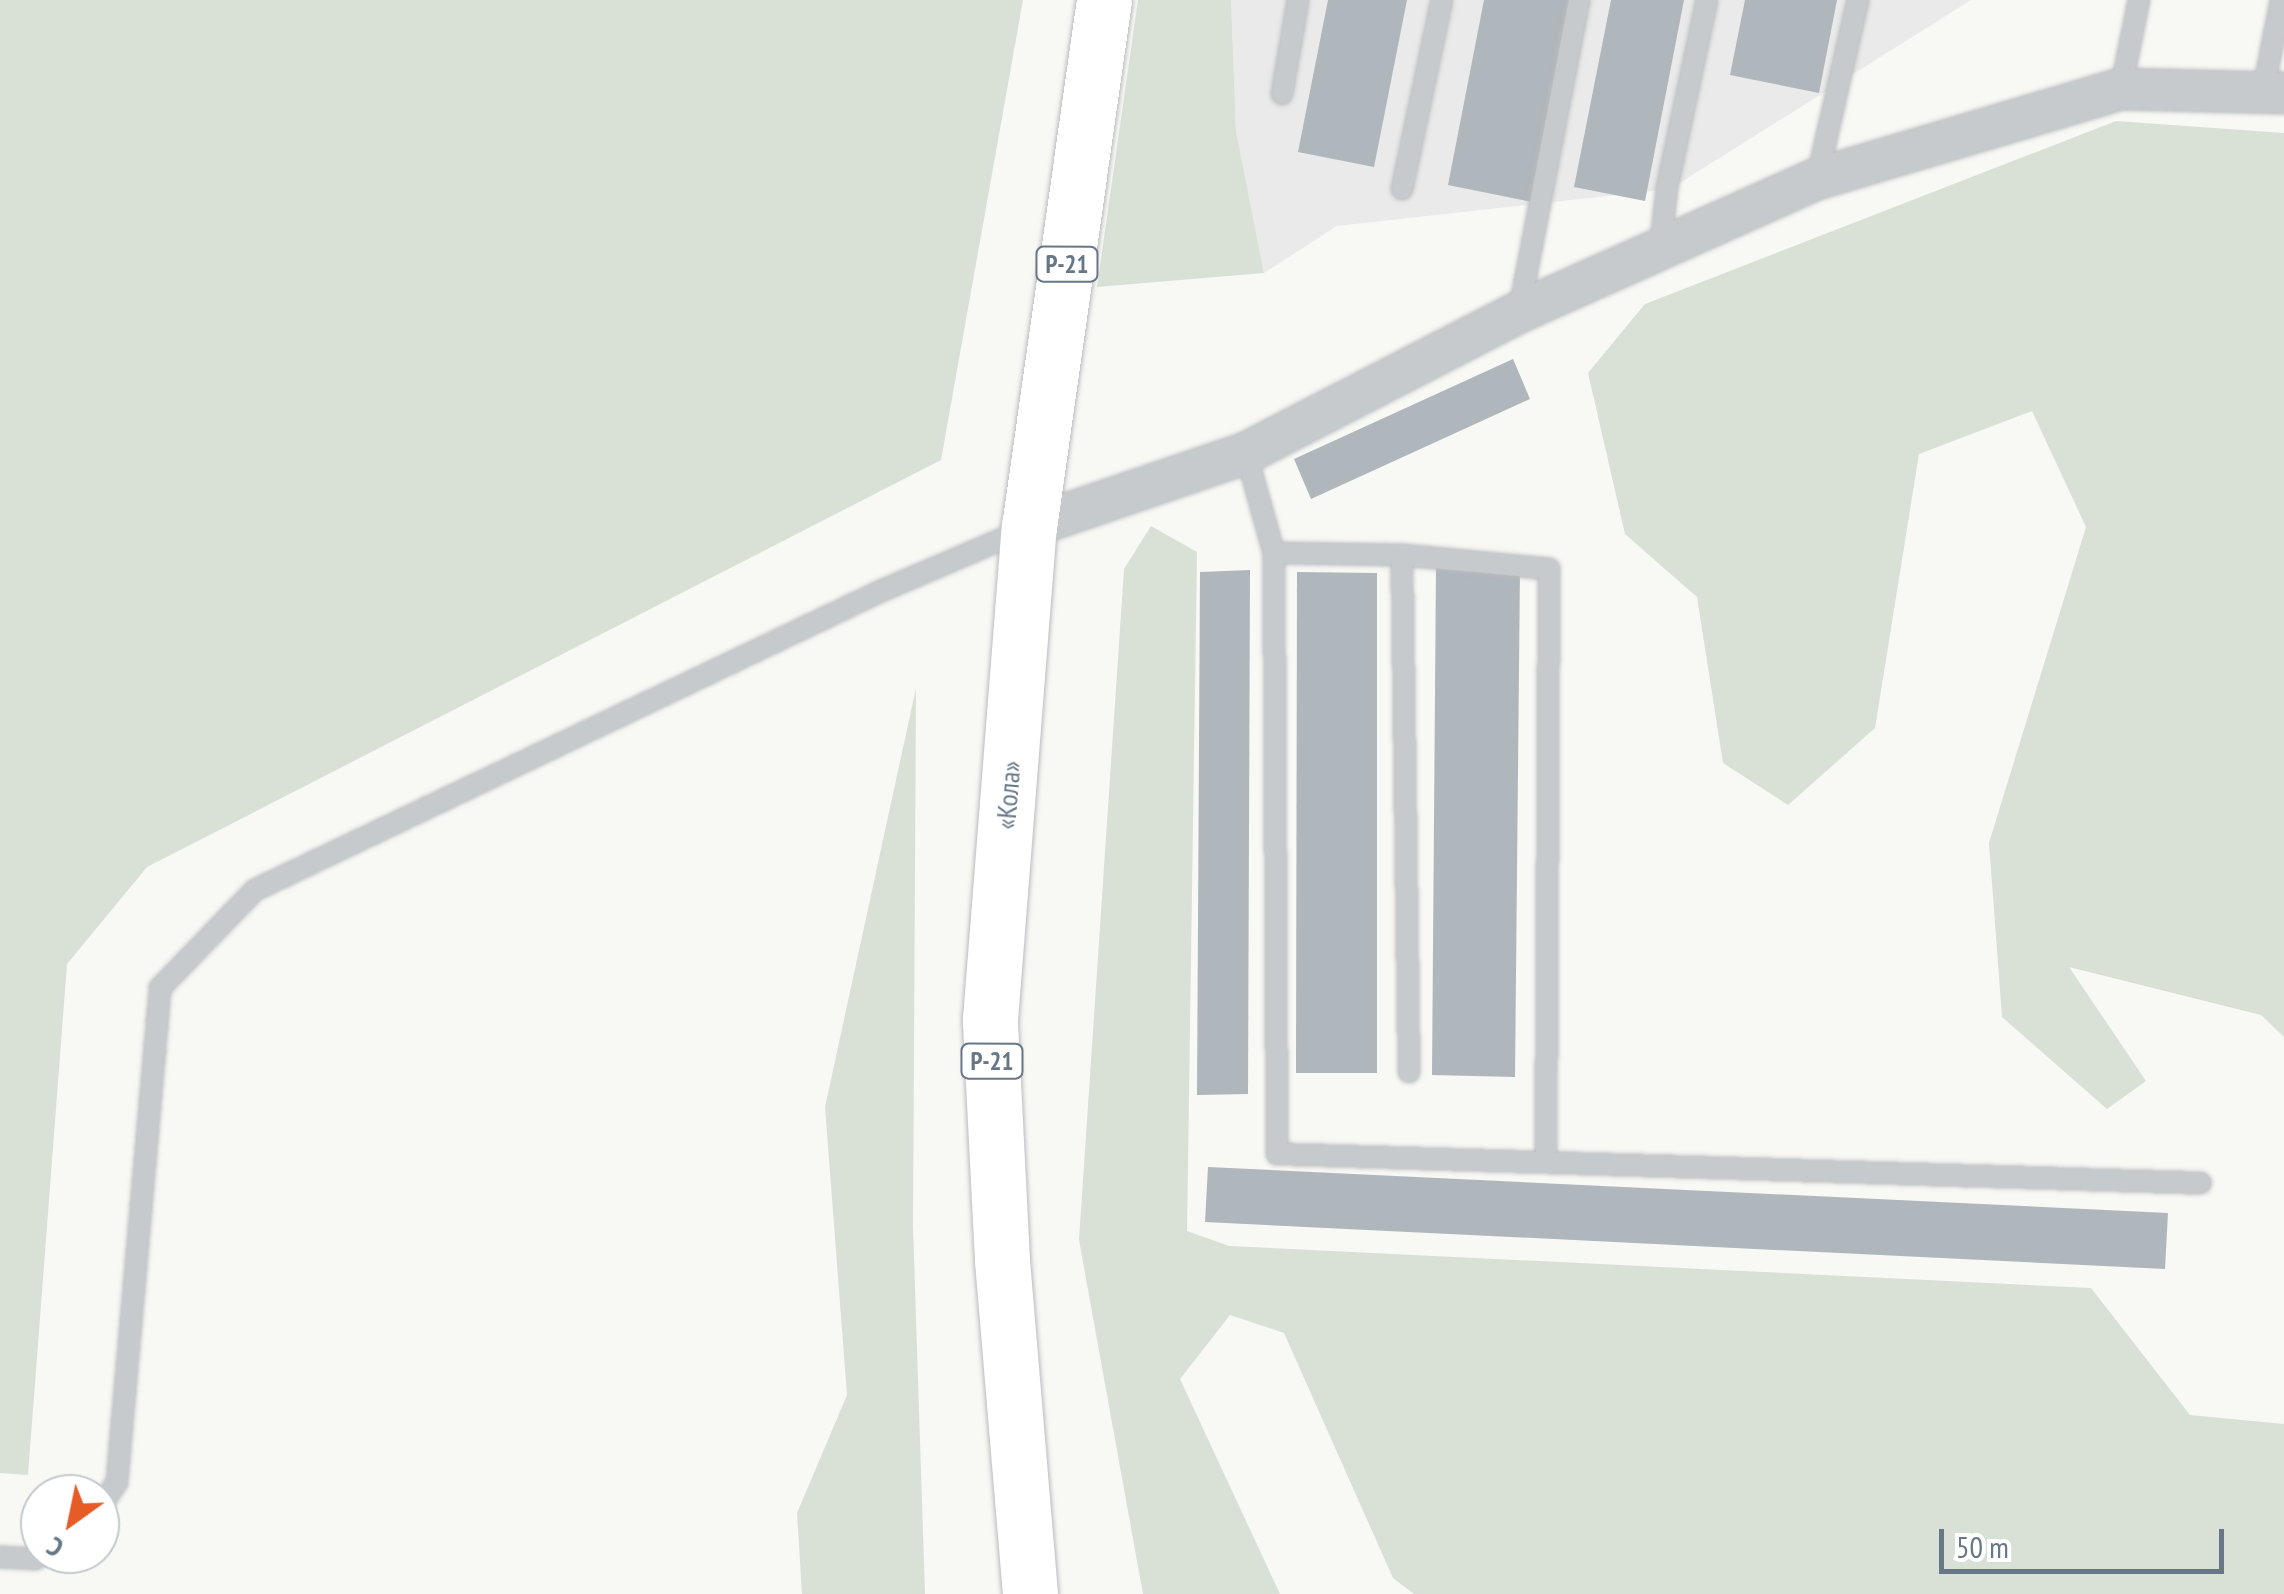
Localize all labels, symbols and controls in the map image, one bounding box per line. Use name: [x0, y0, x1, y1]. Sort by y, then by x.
road number: Р-21: [1034, 244, 1100, 284]
street label: «Кола»: [988, 759, 1028, 831]
road number: Р-21: [960, 1041, 1024, 1081]
north arrow: [20, 1474, 120, 1574]
scale bar: [1944, 1509, 2229, 1571]
text: 50 m: [1956, 1527, 2009, 1566]
text: С: [39, 1529, 70, 1567]

